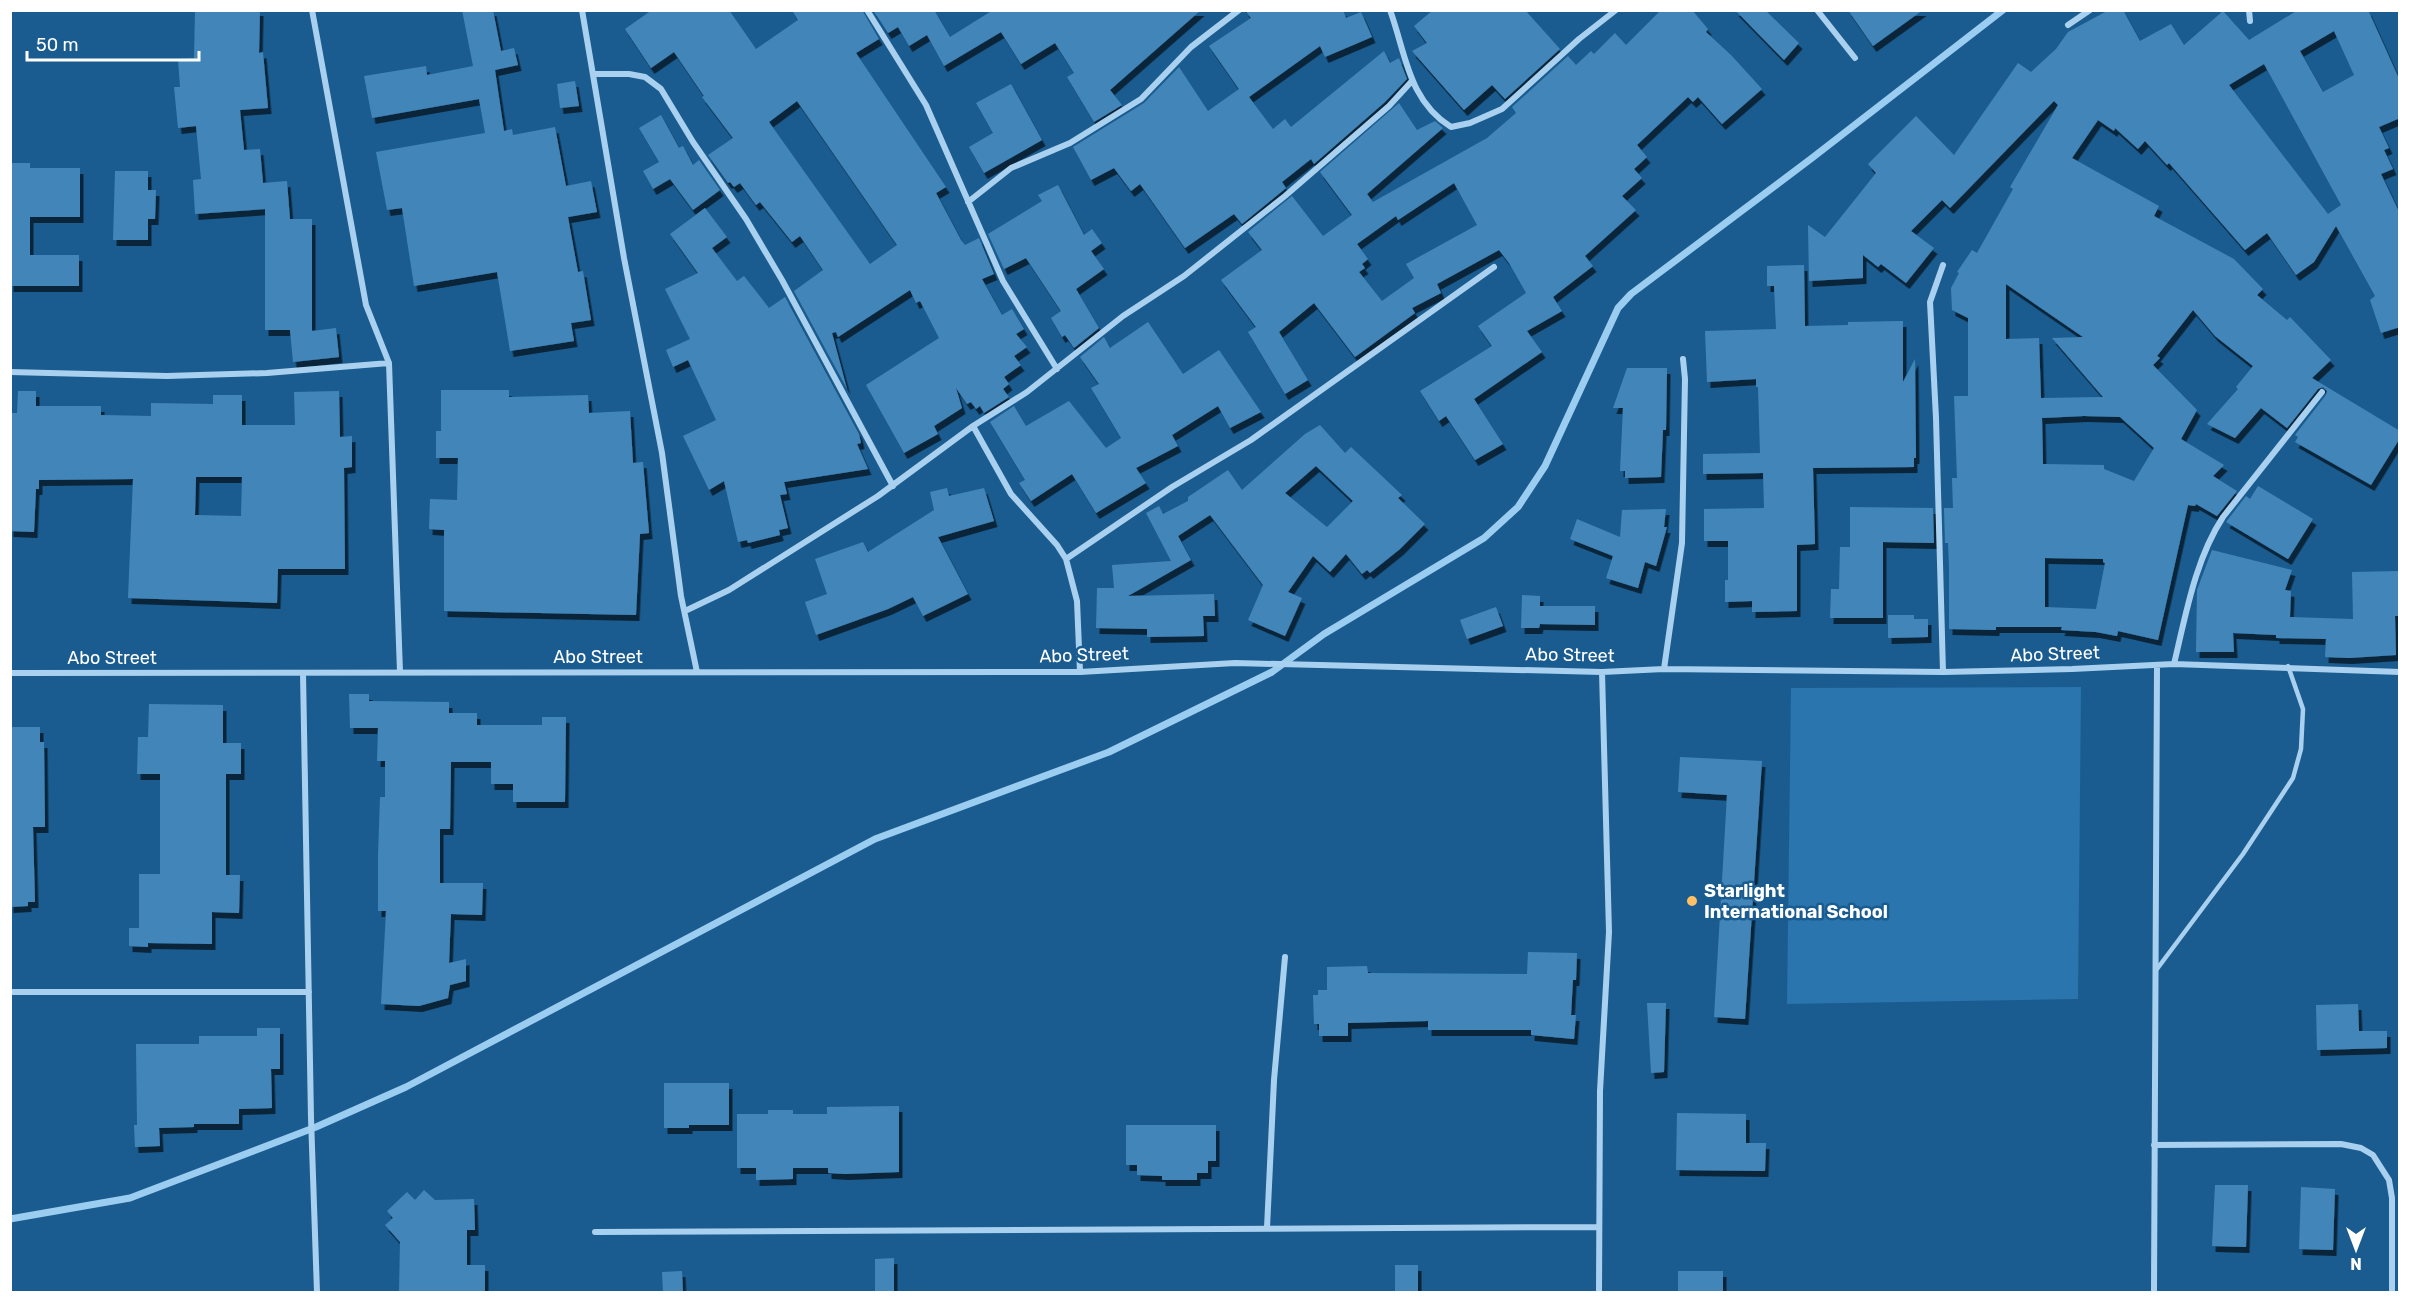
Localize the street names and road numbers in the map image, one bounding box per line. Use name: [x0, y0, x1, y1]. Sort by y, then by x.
street label: Abo Street: [2010, 641, 2100, 667]
street label: Abo Street: [1039, 642, 1129, 668]
street label: Abo Street: [1525, 643, 1615, 667]
street label: Abo Street: [553, 646, 643, 668]
street label: Abo Street: [67, 647, 157, 669]

